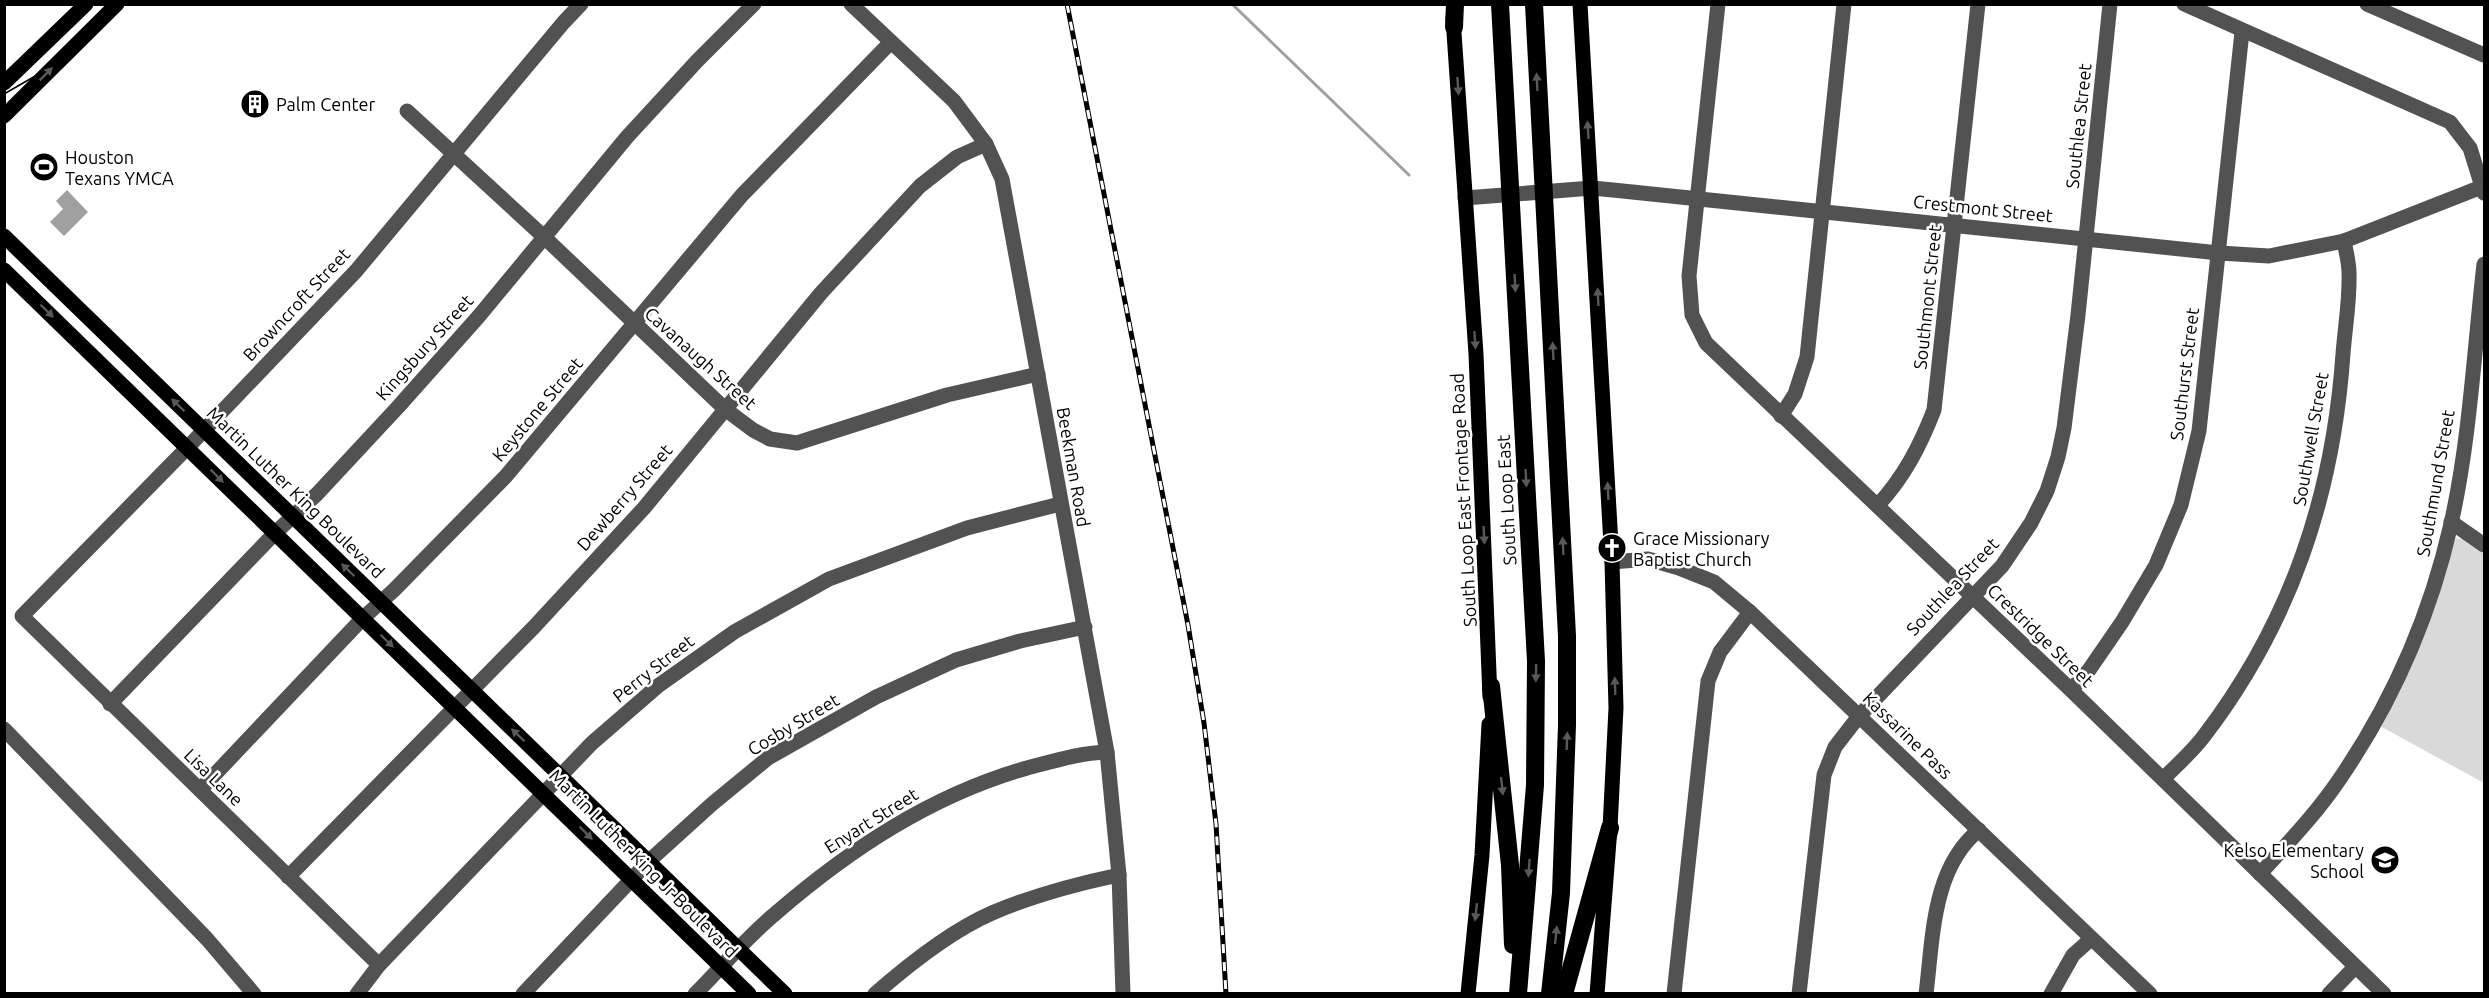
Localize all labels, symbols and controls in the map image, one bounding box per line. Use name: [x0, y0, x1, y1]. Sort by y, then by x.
street label: Southlea Street: [2061, 62, 2095, 190]
one-way arrow: [38, 68, 52, 82]
one-way arrow: [1533, 73, 1542, 92]
one-way arrow: [1453, 76, 1462, 95]
building icon: Palm Center: [239, 88, 271, 120]
place label: Palm Center: [276, 94, 375, 114]
one-way arrow: [1584, 120, 1593, 139]
place label: Houston Texans YMCA: [65, 147, 174, 188]
sports icon: Houston Texans YMCA: [28, 151, 60, 183]
street label: Crestmont Street: [1912, 191, 2054, 225]
street label: Southmont Street: [1909, 224, 1945, 370]
street label: Browncroft Street: [239, 243, 353, 365]
one-way arrow: [1511, 274, 1520, 293]
one-way arrow: [1593, 287, 1602, 306]
street label: Kingsbury Street: [371, 290, 477, 404]
one-way arrow: [39, 303, 53, 317]
street label: Cavanaugh Street: [641, 303, 761, 413]
street label: Southurst Street: [2166, 306, 2202, 442]
one-way arrow: [1471, 331, 1480, 350]
one-way arrow: [1548, 342, 1557, 361]
street label: Keystone Street: [488, 353, 586, 465]
street label: Southwell Street: [2288, 371, 2332, 507]
street label: South Loop East Frontage Road: [1446, 373, 1480, 627]
one-way arrow: [172, 398, 186, 412]
street label: Martin Luther King Boulevard: [203, 402, 389, 582]
street label: Beekman Road: [1054, 406, 1094, 528]
street label: Southmund Street: [2412, 408, 2458, 558]
street label: South Loop East: [1493, 434, 1519, 566]
street label: Dewberry Street: [572, 440, 676, 554]
one-way arrow: [209, 468, 223, 482]
one-way arrow: [1522, 469, 1531, 488]
one-way arrow: [1603, 482, 1612, 501]
one-way arrow: [1479, 526, 1488, 545]
place label: Grace Missionary Baptist Church: [1633, 528, 1770, 569]
church icon: Grace Missionary Baptist Church: [1596, 532, 1628, 564]
street label: Southlea Street: [1902, 533, 2002, 639]
one-way arrow: [1558, 536, 1567, 555]
one-way arrow: [342, 563, 356, 577]
street label: Crestridge Street: [1984, 580, 2098, 690]
street label: Perry Street: [608, 630, 698, 706]
one-way arrow: [379, 633, 393, 647]
one-way arrow: [1531, 663, 1541, 682]
one-way arrow: [1610, 677, 1620, 696]
street label: Kassarine Pass: [1859, 687, 1957, 783]
street label: Cosby Street: [744, 689, 842, 759]
one-way arrow: [511, 728, 526, 742]
one-way arrow: [1562, 731, 1571, 750]
street label: Lisa Lane: [181, 744, 247, 810]
street label: Martin Luther King Jr Boulevard: [546, 765, 742, 961]
one-way arrow: [1497, 777, 1506, 796]
street label: Enyart Street: [821, 783, 921, 857]
one-way arrow: [578, 826, 592, 840]
place label: Kelso Elementary School: [2223, 840, 2364, 881]
school or university icon: Kelso Elementary School: [2369, 844, 2401, 876]
one-way arrow: [1524, 858, 1533, 877]
one-way arrow: [1471, 903, 1481, 922]
one-way arrow: [1552, 926, 1561, 945]

